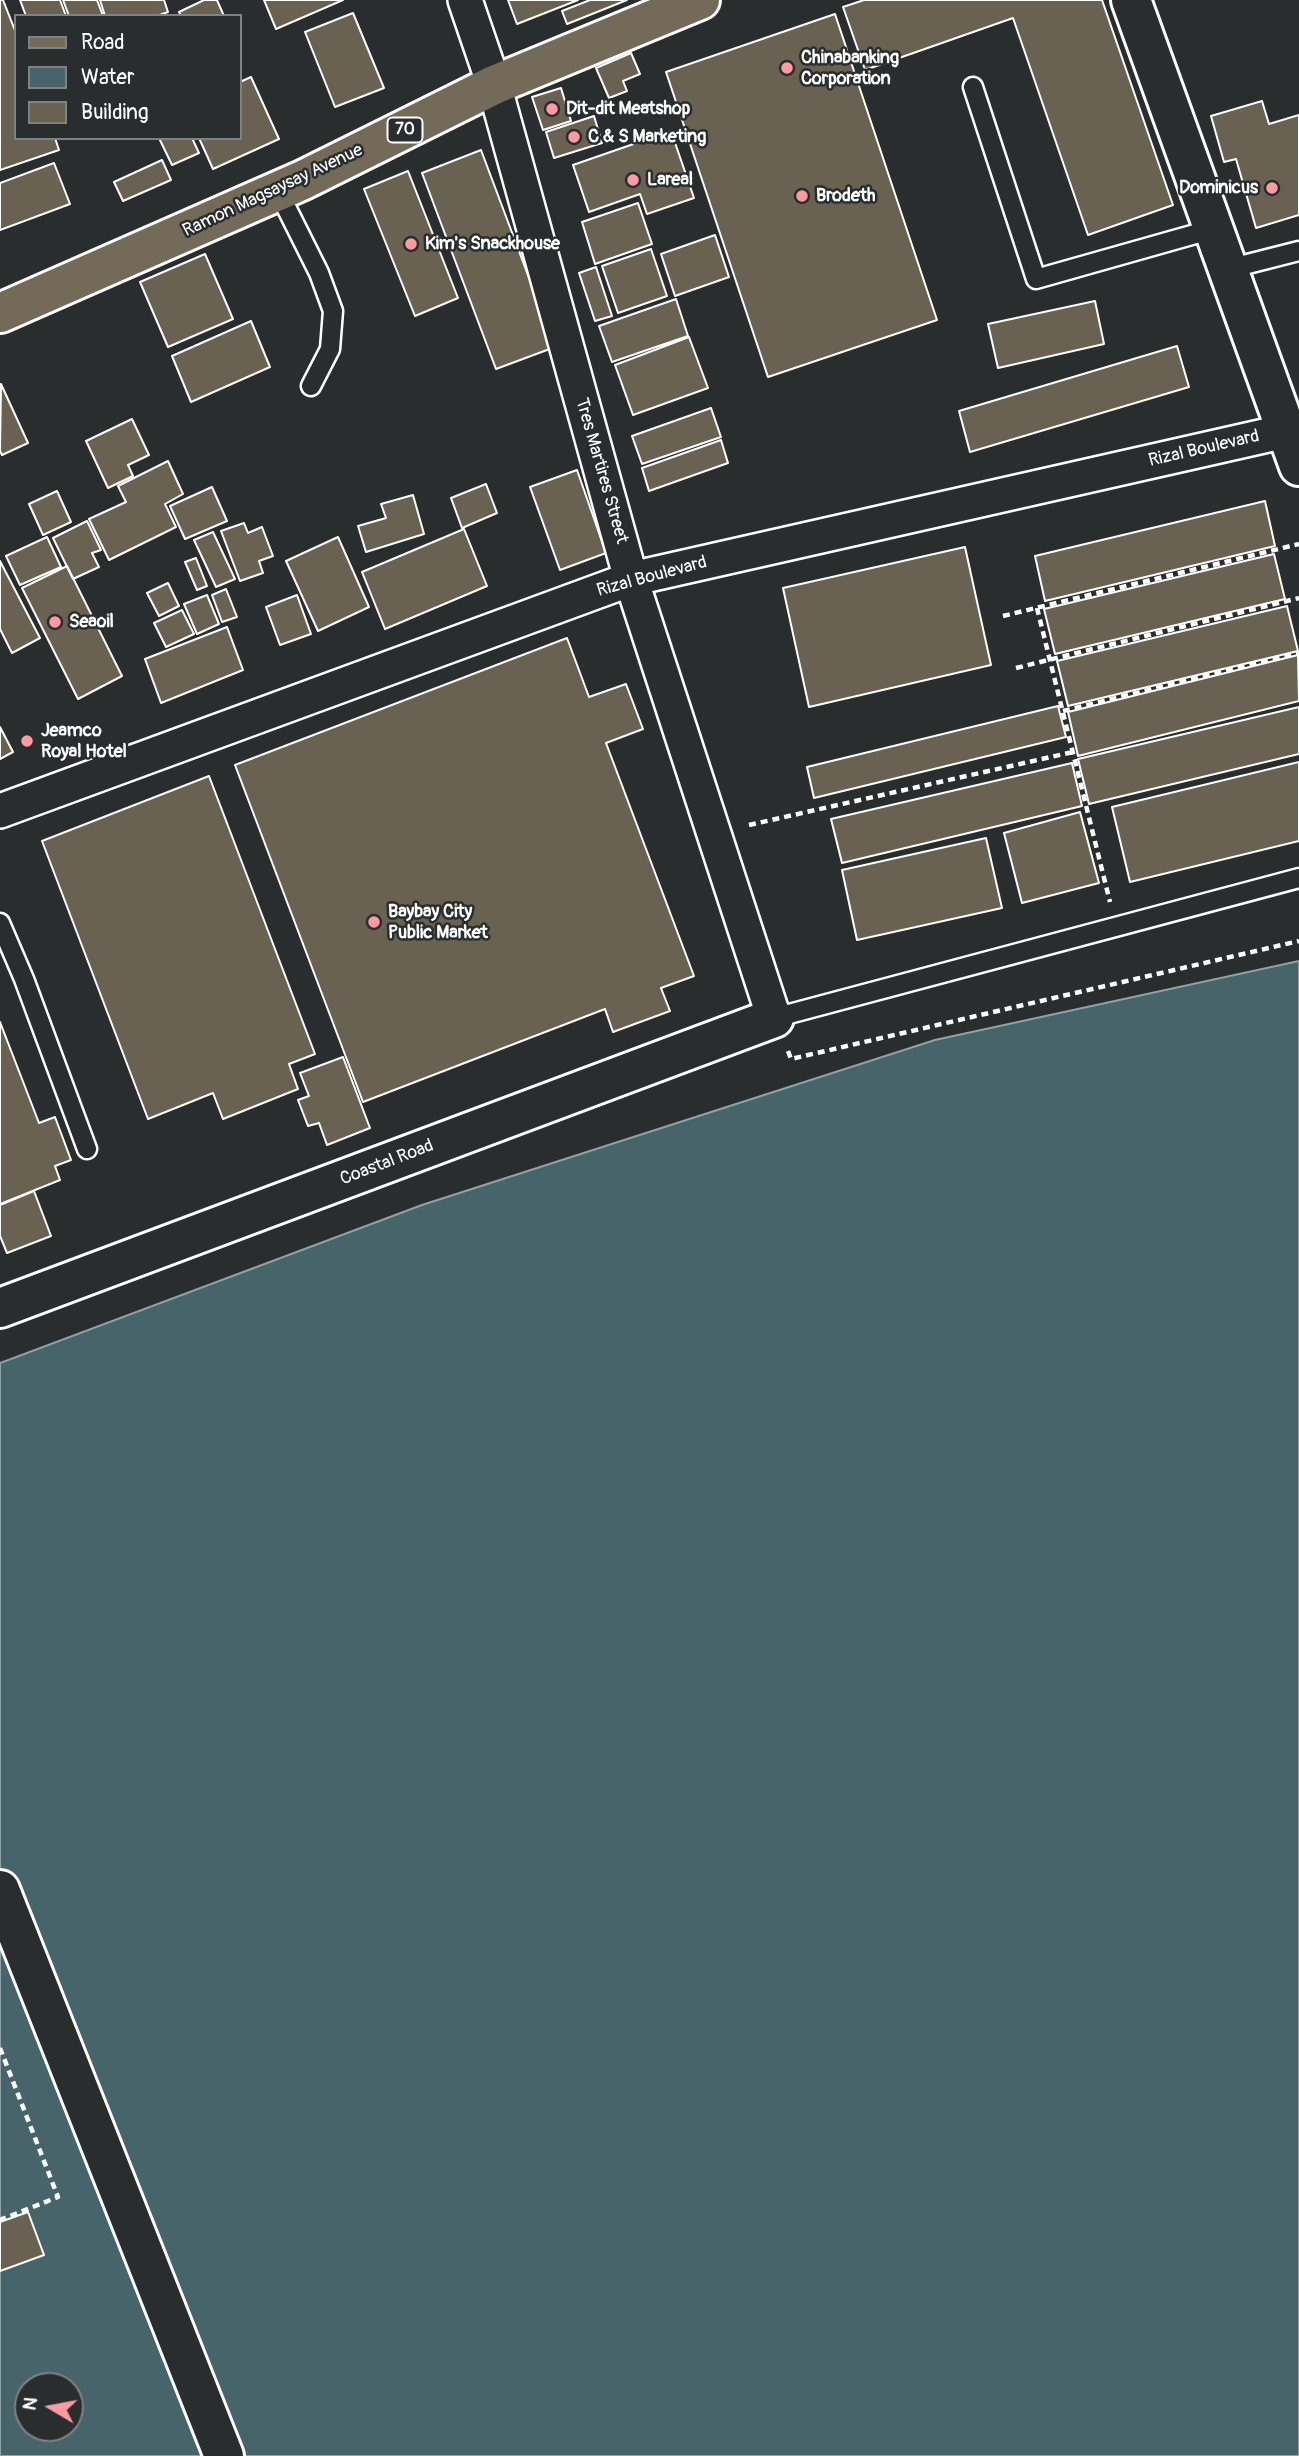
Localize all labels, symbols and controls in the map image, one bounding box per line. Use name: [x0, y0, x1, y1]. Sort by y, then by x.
legend: [14, 14, 242, 140]
text: Road: [81, 29, 125, 56]
place label: Chinabanking Corporation: [801, 47, 899, 90]
marker: Chinabanking Corporation: [779, 60, 795, 76]
text: Water: [81, 64, 134, 91]
place label: Dit-dit Meatshop: [566, 98, 690, 120]
text: Building: [81, 99, 148, 126]
marker: Dit-dit Meatshop: [544, 101, 560, 117]
road number: 70: [388, 118, 422, 142]
place label: C & S Marketing: [588, 126, 706, 148]
marker: C & S Marketing: [566, 129, 582, 145]
street label: Ramon Magsaysay Avenue: [180, 140, 366, 242]
place label: Lareal: [647, 169, 693, 191]
marker: Lareal: [625, 172, 641, 188]
place label: Dominicus: [1179, 177, 1258, 199]
marker: Dominicus: [1264, 180, 1280, 196]
place label: Brodeth: [816, 185, 876, 207]
marker: Brodeth: [794, 188, 810, 204]
place label: Kim's Snackhouse: [425, 233, 560, 255]
marker: Kim's Snackhouse: [403, 236, 419, 252]
street label: Tres Martires Street: [570, 396, 632, 546]
street label: Rizal Boulevard: [1147, 426, 1261, 472]
street label: Rizal Boulevard: [595, 552, 709, 602]
place label: Seaoil: [69, 611, 114, 633]
marker: Seaoil: [47, 614, 63, 630]
place label: Jeamco Royal Hotel: [41, 720, 127, 762]
marker: Jeamco Royal Hotel: [19, 733, 35, 749]
place label: Baybay City Public Market: [388, 901, 488, 944]
marker: Baybay City Public Market: [366, 914, 382, 930]
street label: Coastal Road: [337, 1135, 437, 1191]
north arrow: [14, 2372, 84, 2442]
text: N: [17, 2395, 43, 2412]

